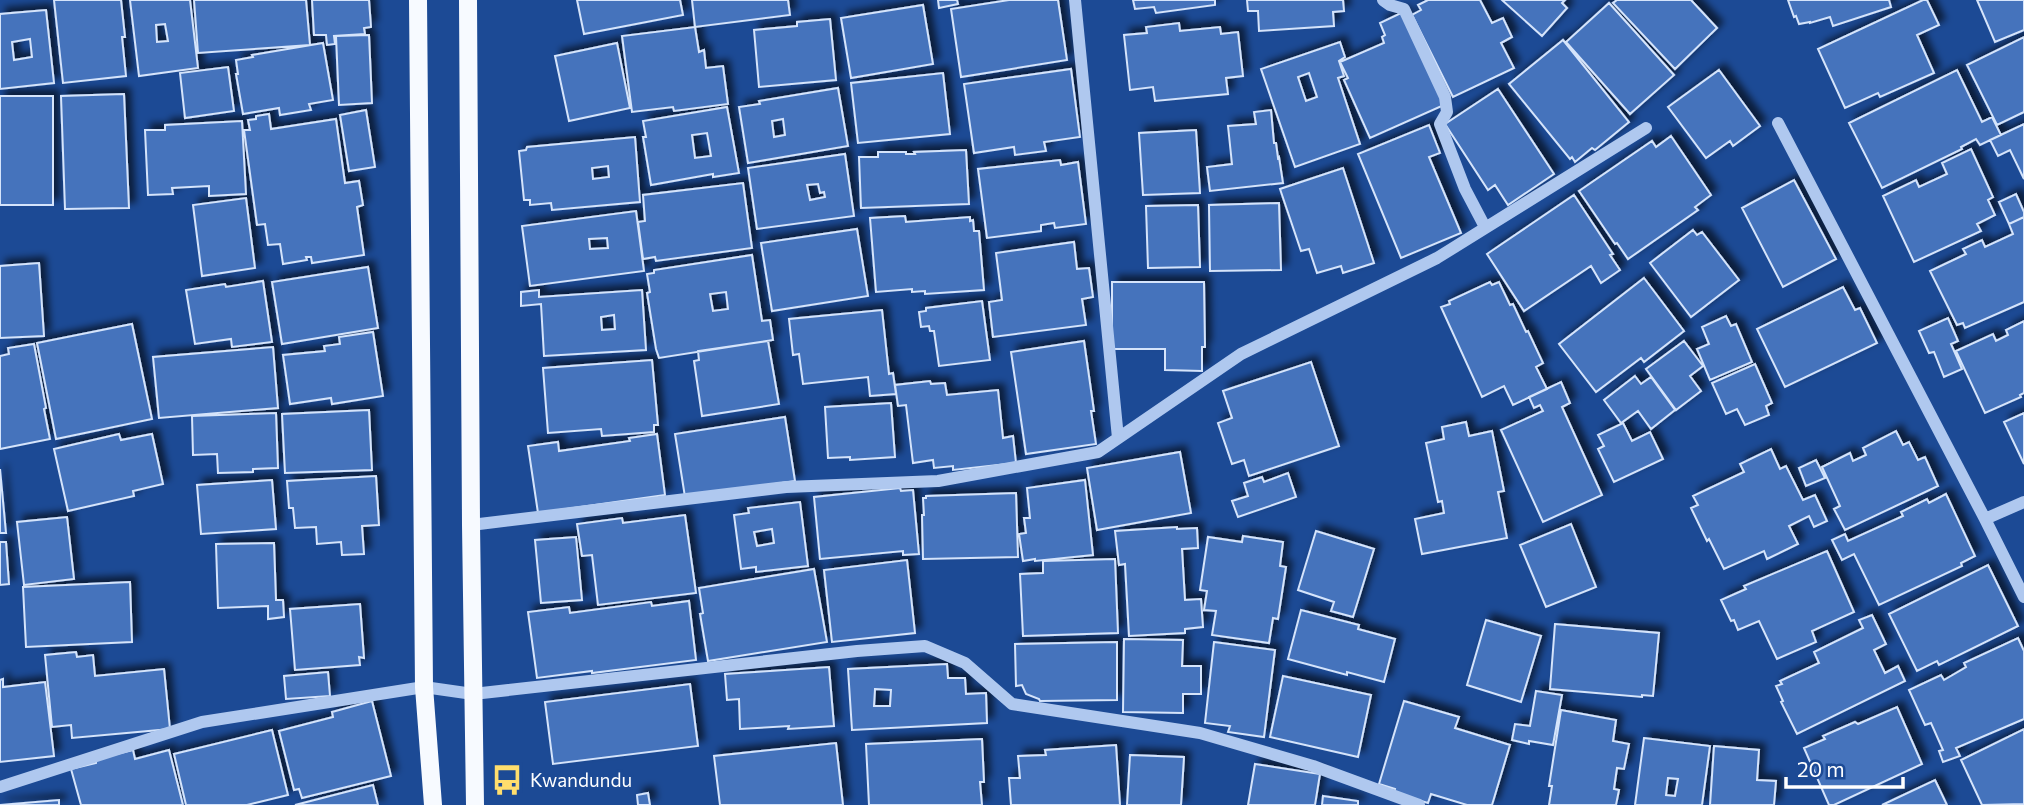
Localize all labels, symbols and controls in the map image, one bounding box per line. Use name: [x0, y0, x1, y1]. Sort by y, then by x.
scale bar: [1786, 746, 1903, 790]
text: 20 m: [1797, 756, 1845, 781]
bus stop icon: Kwandundu: [490, 763, 524, 797]
place label: Kwandundu: [530, 768, 632, 791]

